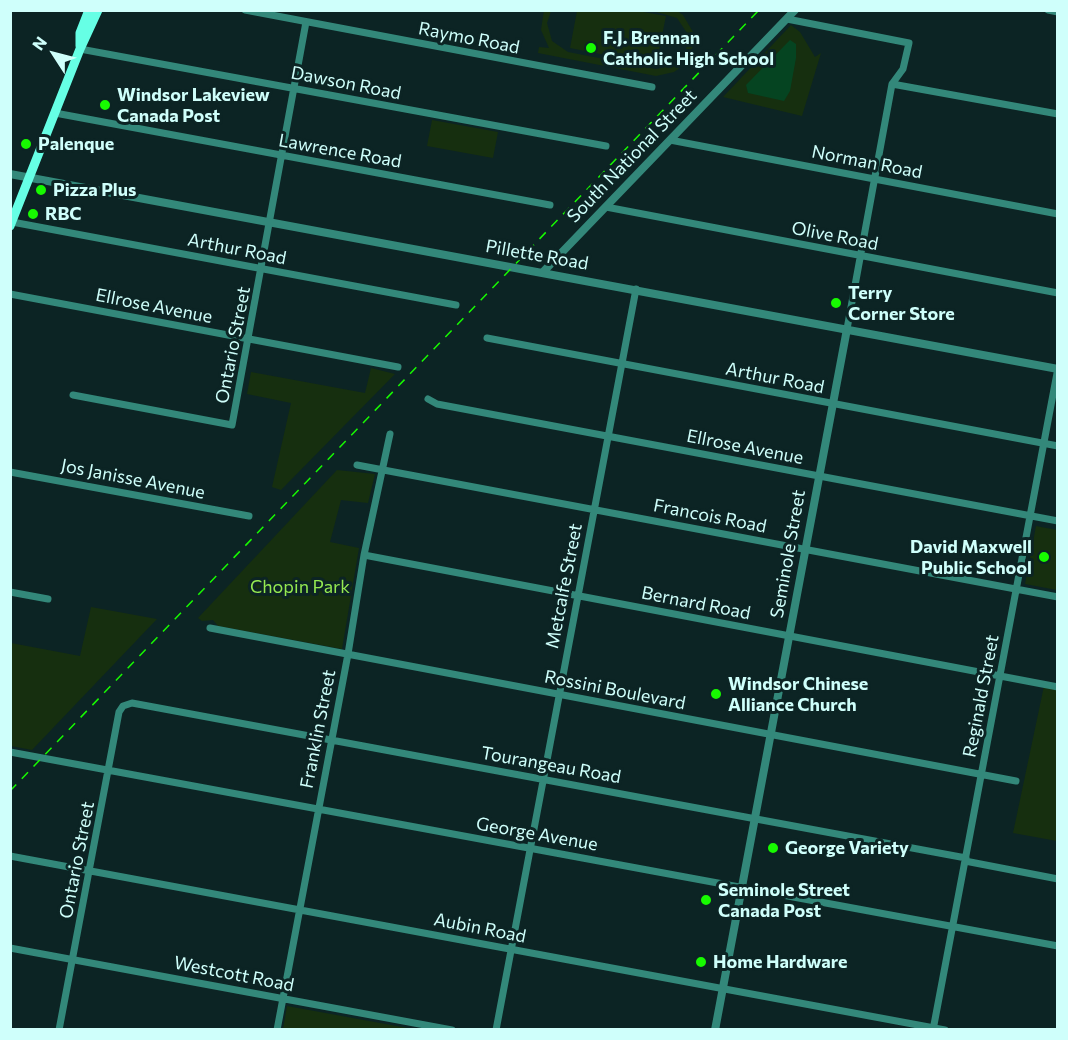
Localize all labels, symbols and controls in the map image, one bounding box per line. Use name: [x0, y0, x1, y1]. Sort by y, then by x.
street label: Raymo Road: [417, 18, 521, 58]
north arrow: [24, 24, 84, 84]
place label: F.J. Brennan Catholic High School: [603, 27, 774, 70]
text: N: [28, 33, 50, 54]
marker: F.J. Brennan Catholic High School: [584, 41, 598, 55]
street label: Dawson Road: [289, 62, 403, 104]
place label: Windsor Lakeview Canada Post: [117, 84, 270, 127]
street label: South National Street: [563, 85, 701, 227]
marker: Windsor Lakeview Canada Post: [98, 98, 112, 112]
street label: Lawrence Road: [277, 130, 403, 172]
place label: Palenque: [38, 133, 114, 155]
marker: Palenque: [19, 137, 33, 151]
street label: Norman Road: [810, 141, 924, 183]
place label: Pizza Plus: [53, 179, 136, 201]
marker: Pizza Plus: [34, 183, 48, 197]
place label: RBC: [45, 203, 82, 225]
marker: RBC: [26, 207, 40, 221]
street label: Olive Road: [790, 217, 880, 255]
street label: Arthur Road: [186, 229, 288, 269]
street label: Pillette Road: [484, 235, 590, 275]
place label: Terry Corner Store: [848, 282, 955, 324]
street label: Ellrose Avenue: [94, 284, 214, 328]
street label: Ontario Street: [211, 285, 255, 405]
marker: Terry Corner Store: [829, 296, 843, 310]
street label: Arthur Road: [724, 358, 826, 398]
street label: Ellrose Avenue: [685, 425, 805, 469]
street label: Jos Janisse Avenue: [59, 454, 207, 504]
street label: Seminole Street: [766, 488, 810, 620]
street label: Francois Road: [652, 494, 768, 538]
street label: Metcalfe Street: [541, 522, 587, 650]
place label: David Maxwell Public School: [910, 536, 1032, 578]
marker: David Maxwell Public School: [1037, 550, 1051, 564]
park label: Chopin Park: [250, 576, 350, 598]
street label: Bernard Road: [640, 582, 752, 624]
street label: Reginald Street: [959, 633, 1003, 759]
street label: Rossini Boulevard: [543, 666, 687, 714]
street label: Franklin Street: [296, 668, 340, 790]
place label: Windsor Chinese Alliance Church: [728, 673, 868, 716]
marker: Windsor Chinese Alliance Church: [709, 687, 723, 701]
street label: Tourangeau Road: [479, 742, 623, 788]
street label: Ontario Street: [55, 800, 99, 920]
street label: George Avenue: [474, 813, 600, 855]
place label: George Variety: [785, 837, 909, 859]
marker: George Variety: [766, 841, 780, 855]
place label: Seminole Street Canada Post: [718, 879, 850, 922]
marker: Seminole Street Canada Post: [699, 893, 713, 907]
street label: Aubin Road: [432, 908, 528, 948]
place label: Home Hardware: [713, 951, 847, 973]
street label: Westcott Road: [172, 952, 296, 996]
marker: Home Hardware: [694, 955, 708, 969]

